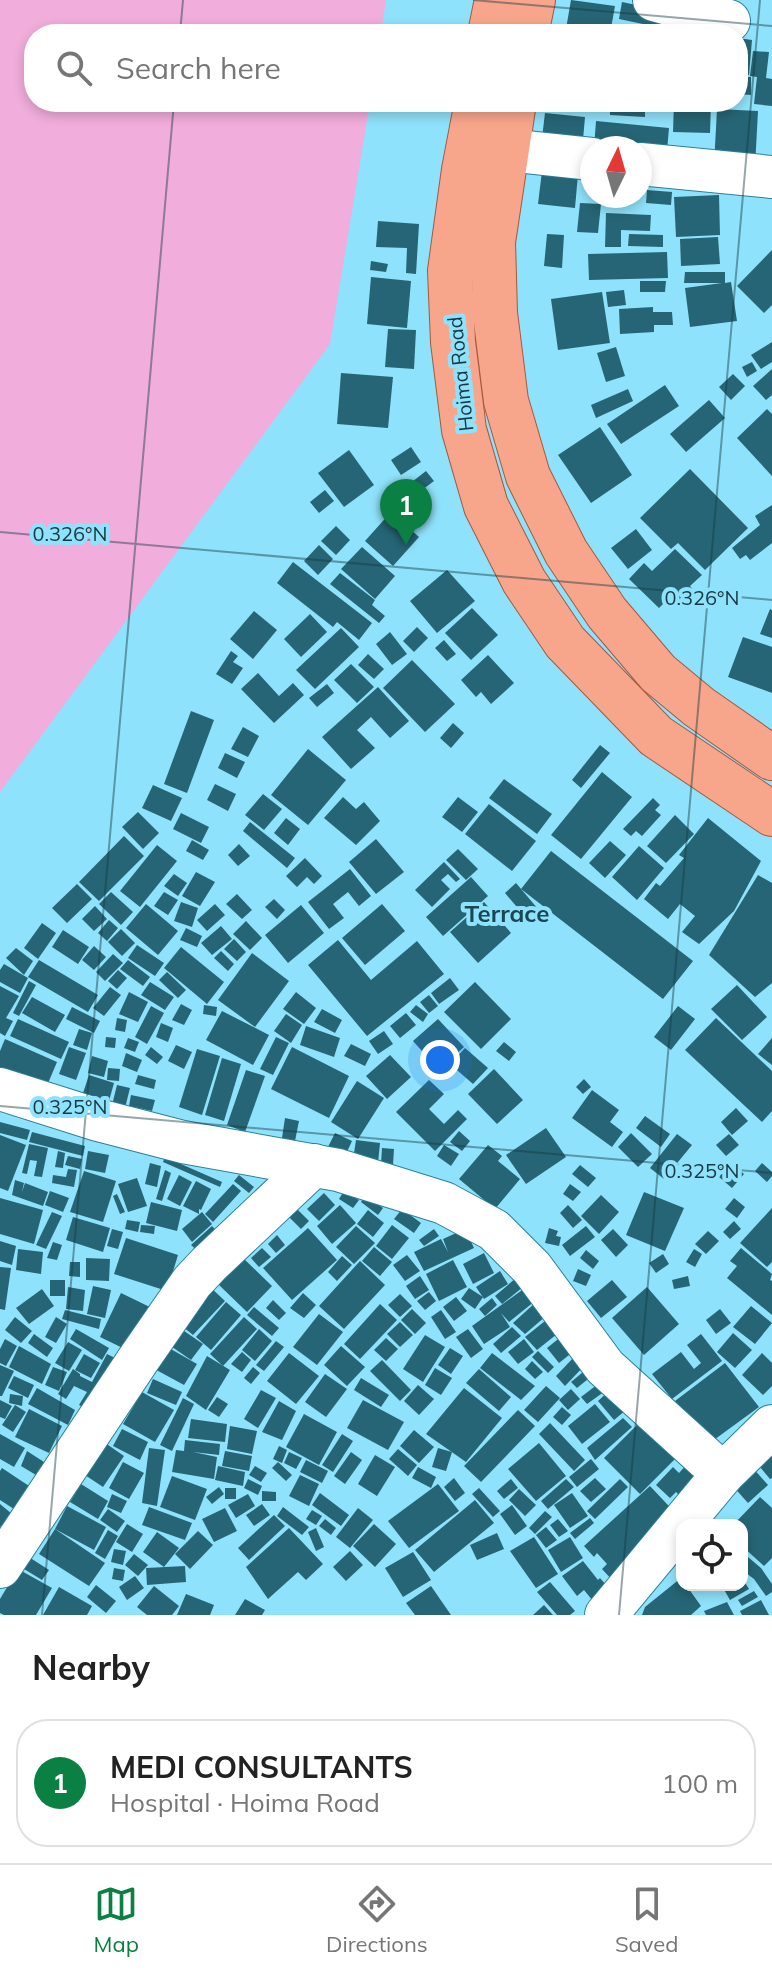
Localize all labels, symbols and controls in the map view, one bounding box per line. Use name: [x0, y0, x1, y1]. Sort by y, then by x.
search box: [24, 24, 748, 112]
icon: search: [52, 46, 96, 90]
text: Search here: [116, 49, 281, 87]
north arrow: [580, 136, 652, 208]
street label: Hoima Road: [442, 315, 478, 433]
pin: 1: [380, 479, 432, 545]
text: 0.326°N: [33, 521, 107, 546]
text: 0.326°N: [665, 585, 739, 610]
district label: Terrace: [465, 898, 549, 928]
your location: [420, 1040, 460, 1080]
text: 0.325°N: [33, 1094, 107, 1119]
text: 0.325°N: [665, 1158, 739, 1183]
map controls: [676, 1519, 748, 1591]
button: locate: [676, 1519, 748, 1591]
text: Nearby: [32, 1646, 150, 1689]
text: MEDI CONSULTANTS: [110, 1748, 413, 1786]
text: 1: [52, 1767, 68, 1800]
text: 100 m: [662, 1767, 738, 1800]
text: Hospital · Hoima Road: [110, 1786, 380, 1819]
tab: Map: [94, 1882, 139, 1958]
tab: Directions: [326, 1882, 428, 1958]
tab: Saved: [615, 1882, 678, 1958]

